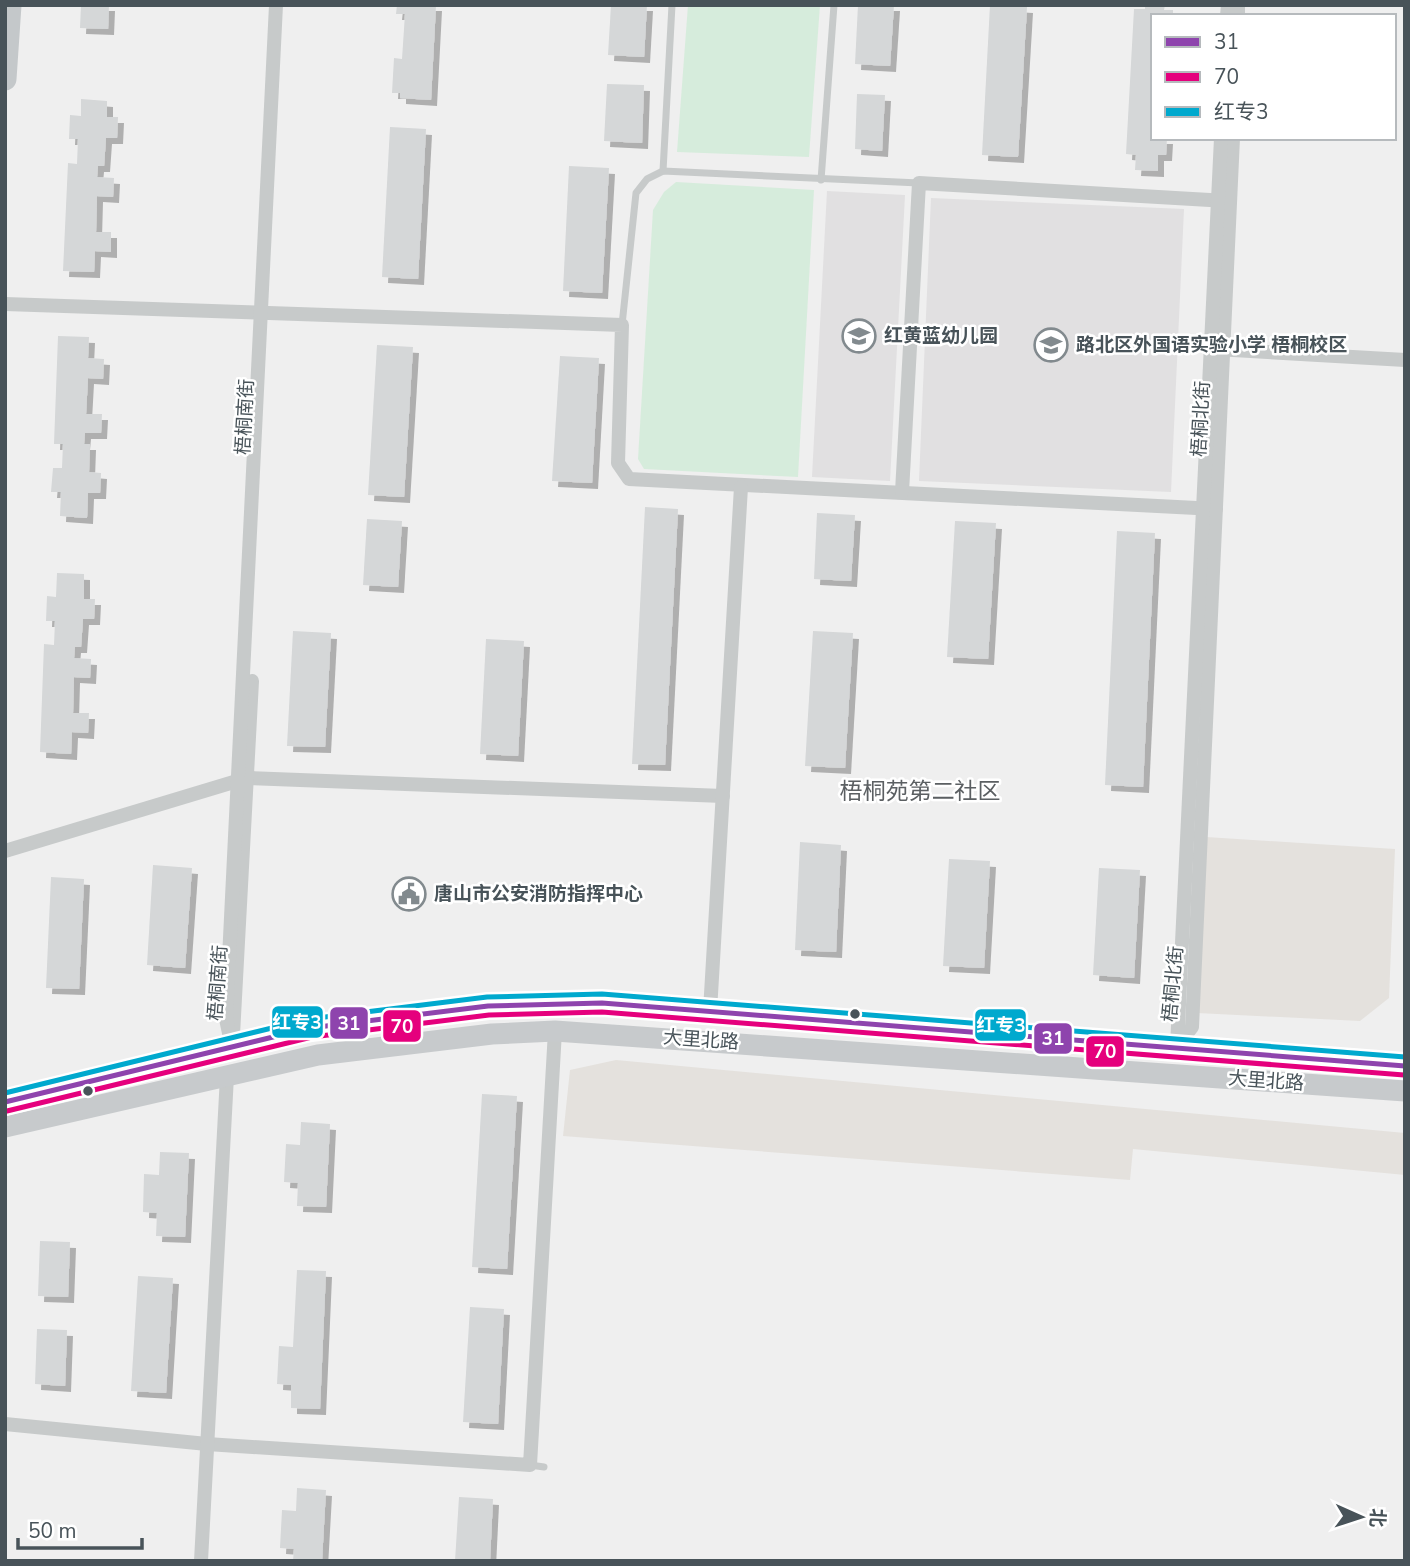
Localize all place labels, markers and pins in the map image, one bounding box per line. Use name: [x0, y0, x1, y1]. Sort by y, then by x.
school or university icon: 红黄蓝幼儿园: [840, 317, 878, 355]
place label: 红黄蓝幼儿园: [884, 323, 998, 349]
school or university icon: 路北区外国语实验小学 梧桐校区: [1032, 326, 1070, 364]
place label: 路北区外国语实验小学 梧桐校区: [1076, 332, 1347, 358]
public building icon: 唐山市公安消防指挥中心: [390, 875, 428, 913]
place label: 唐山市公安消防指挥中心: [434, 881, 643, 907]
unlabelled marker: [848, 1007, 862, 1021]
unlabelled marker: [81, 1084, 95, 1098]

